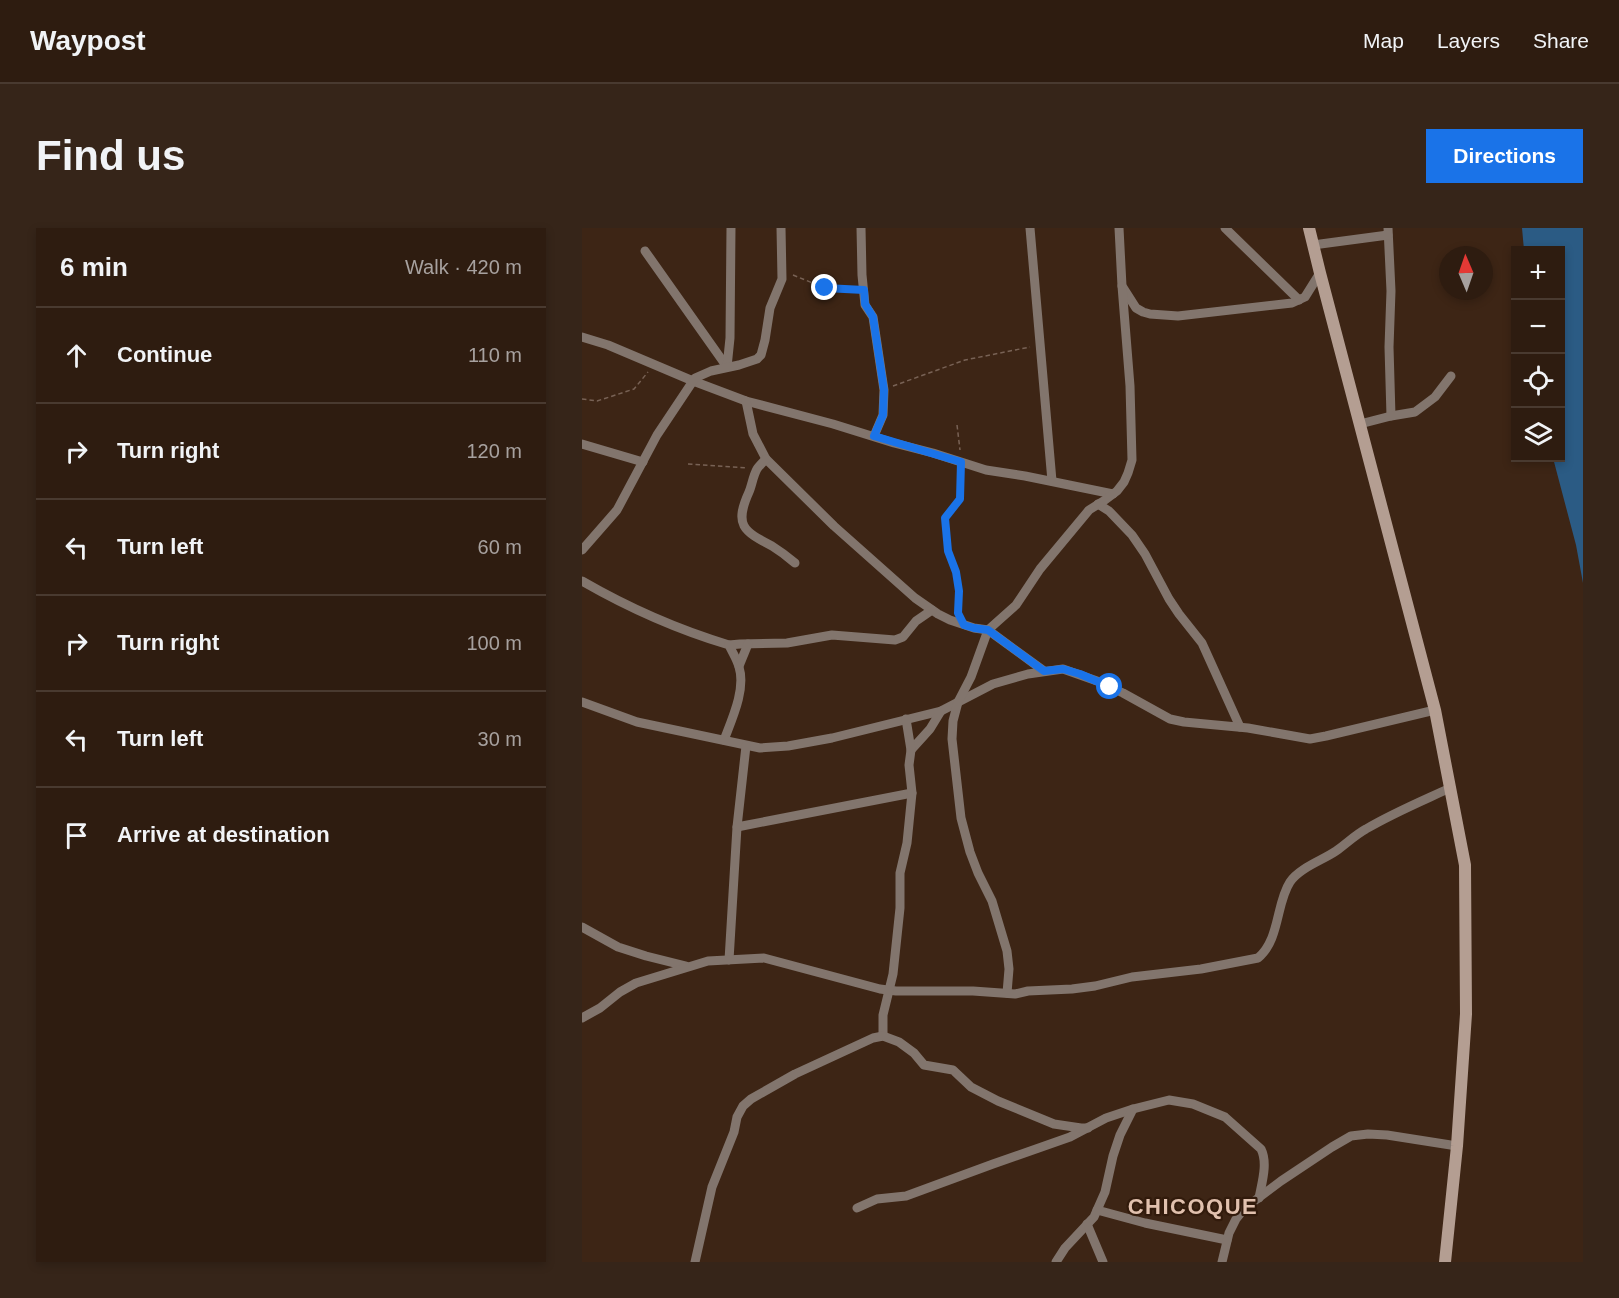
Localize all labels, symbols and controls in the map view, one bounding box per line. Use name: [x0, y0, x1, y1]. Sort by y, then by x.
text: Waypost: [30, 25, 146, 56]
text: Map: [1363, 29, 1404, 52]
text: Layers: [1437, 29, 1500, 52]
text: Share: [1533, 29, 1589, 52]
button: Directions: [1426, 129, 1583, 183]
text: Find us: [36, 132, 185, 179]
north arrow: [1439, 246, 1493, 300]
map controls: [1511, 246, 1565, 462]
button: +: [1511, 246, 1565, 300]
text: 6 min: [60, 252, 128, 282]
text: Walk · 420 m: [405, 256, 522, 278]
route end: [811, 274, 837, 300]
button: −: [1511, 300, 1565, 354]
icon: ahead: [60, 339, 93, 372]
text: Continue: [117, 342, 212, 367]
text: 110 m: [468, 344, 522, 366]
button: locate: [1511, 354, 1565, 408]
button: layers: [1511, 408, 1565, 462]
icon: right: [60, 435, 93, 468]
text: Turn right: [117, 438, 219, 463]
text: 120 m: [466, 440, 522, 462]
icon: left: [60, 531, 93, 564]
text: Turn left: [117, 534, 203, 559]
text: 60 m: [478, 536, 522, 558]
icon: right: [60, 627, 93, 660]
text: Turn right: [117, 630, 219, 655]
text: 100 m: [466, 632, 522, 654]
route start: [1096, 673, 1122, 699]
icon: left: [60, 723, 93, 756]
text: Turn left: [117, 726, 203, 751]
text: 30 m: [478, 728, 522, 750]
icon: arrive: [60, 819, 93, 852]
text: Arrive at destination: [117, 822, 330, 847]
district label: CHICOQUE: [1128, 1194, 1258, 1219]

